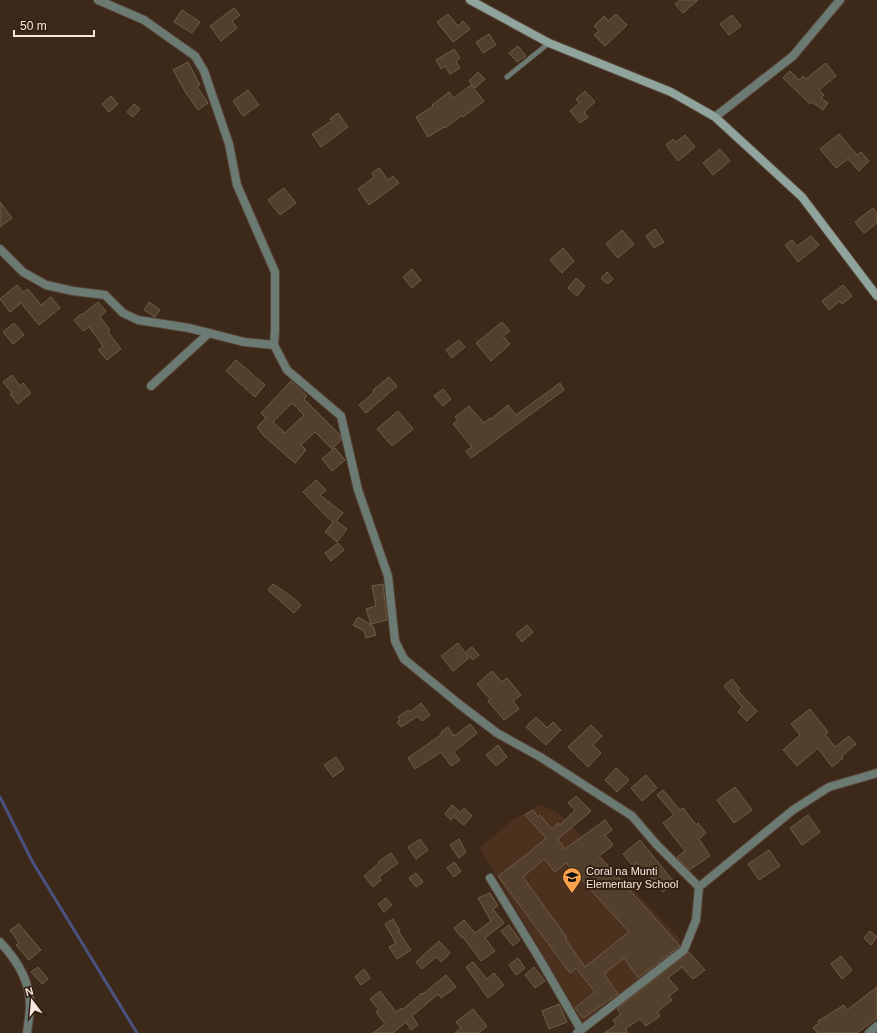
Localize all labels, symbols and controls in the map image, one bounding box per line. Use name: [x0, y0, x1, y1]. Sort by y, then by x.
scale bar: [14, 12, 94, 38]
text: 50 m: [20, 19, 47, 33]
place label: Coral na Munti Elementary School: [586, 865, 678, 890]
school or university icon: Coral na Munti Elementary School: [561, 866, 583, 894]
north arrow: [12, 981, 52, 1021]
text: N: [24, 985, 35, 998]

